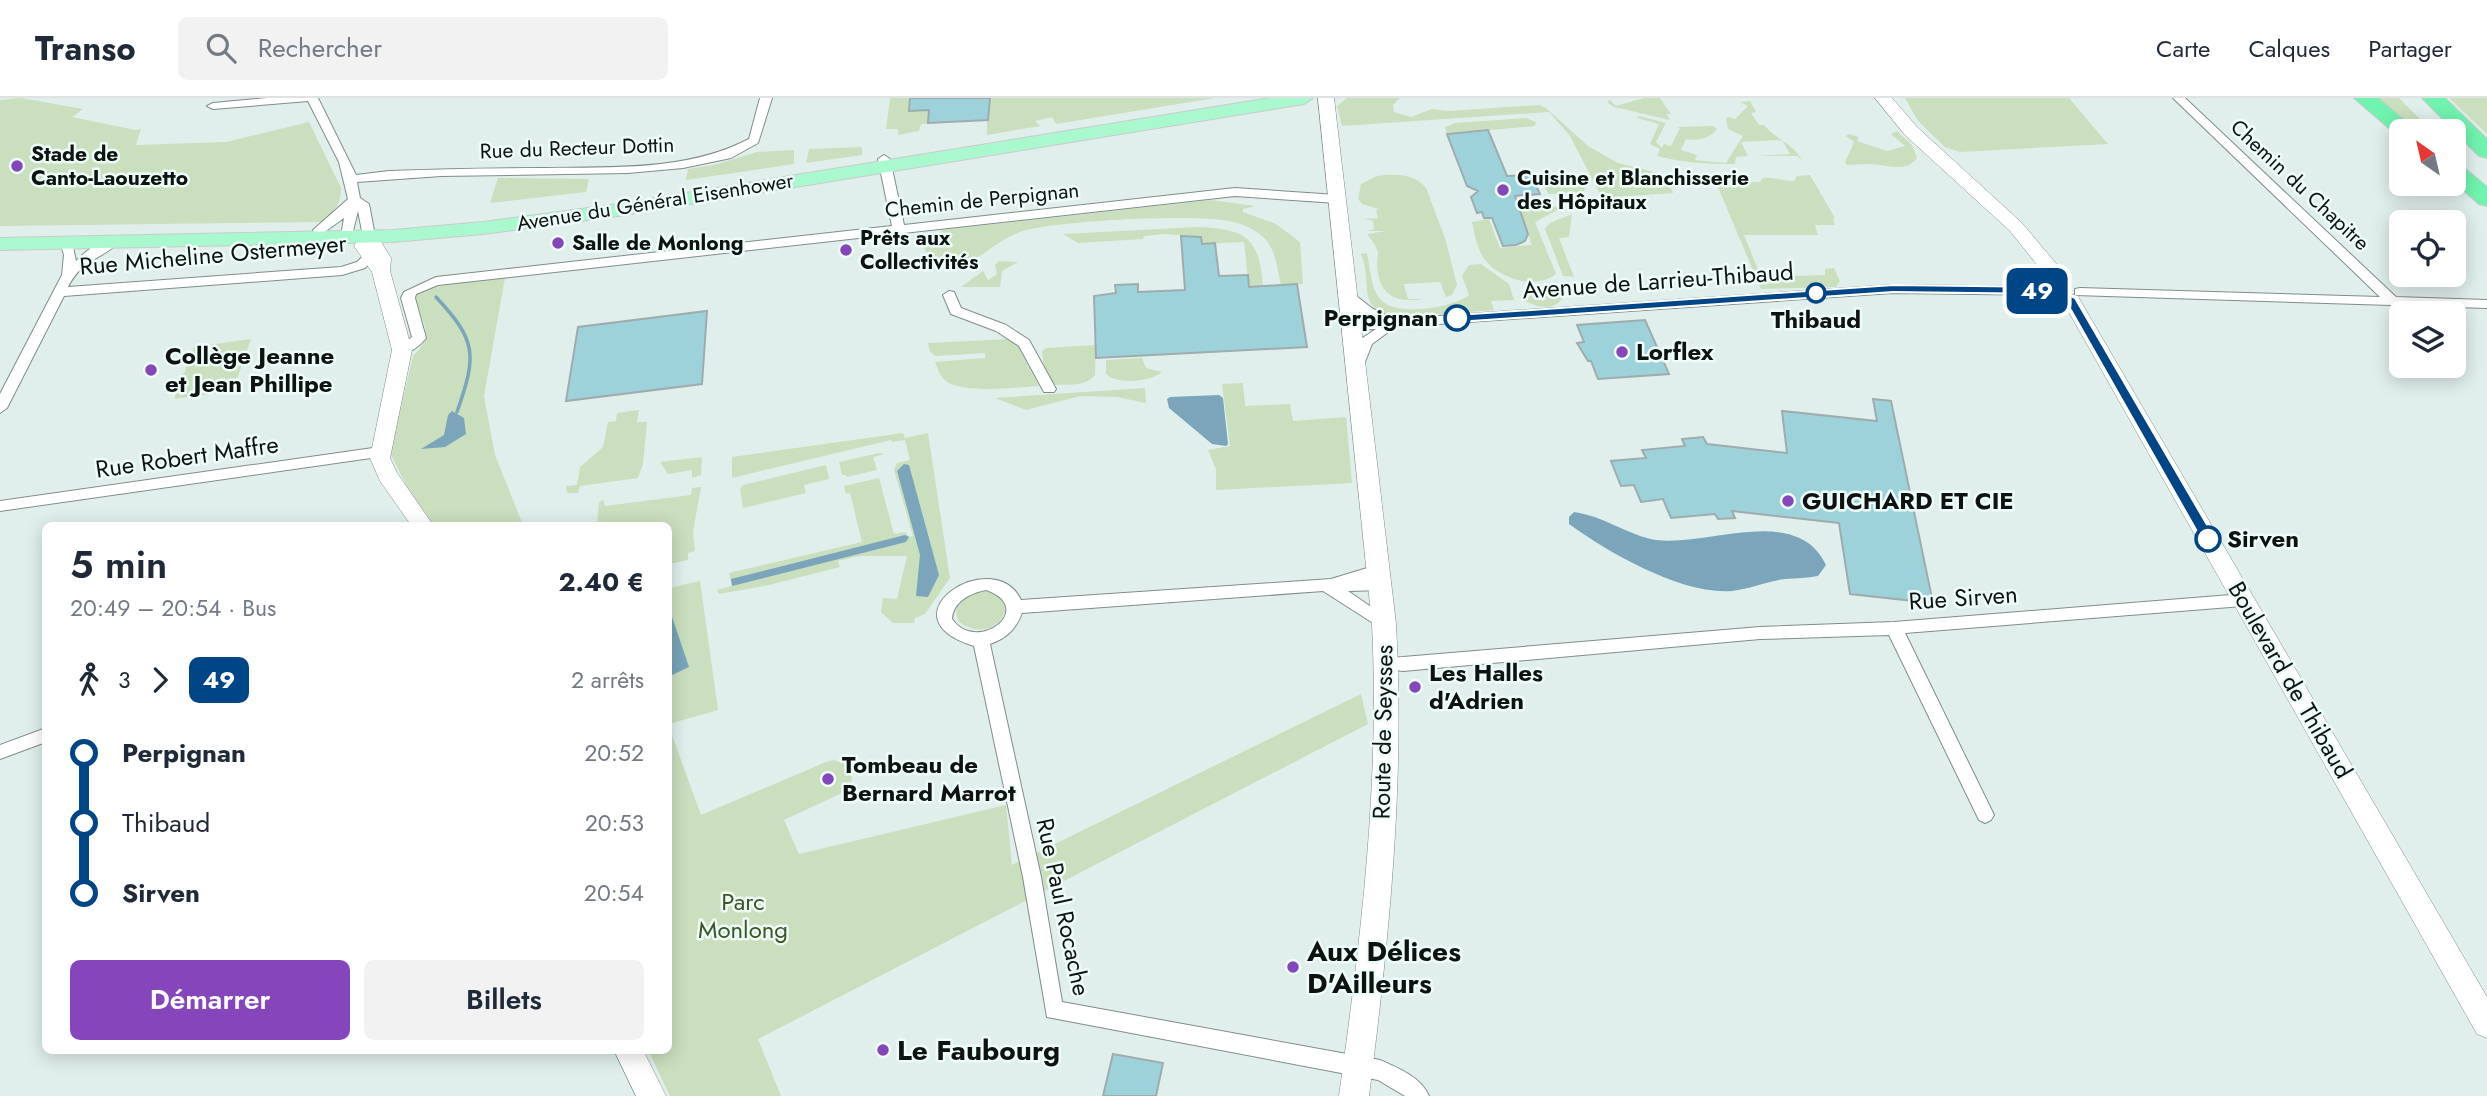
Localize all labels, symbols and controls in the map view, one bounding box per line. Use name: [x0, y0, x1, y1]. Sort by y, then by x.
search box: [178, 17, 668, 80]
text: Transo: [35, 25, 136, 72]
icon: search: [202, 29, 240, 67]
text: Rechercher: [258, 29, 382, 67]
text: Carte: [2156, 31, 2210, 66]
text: Calques: [2248, 31, 2330, 66]
text: Partager: [2368, 31, 2452, 66]
street label: Chemin du Chapitre: [2224, 113, 2376, 258]
north arrow: [2389, 119, 2466, 196]
map controls: [2389, 119, 2466, 378]
street label: Rue du Recteur Dottin: [479, 130, 675, 166]
place label: Stade de Canto-Laouzetto: [31, 139, 188, 193]
marker: Stade de Canto-Laouzetto: [9, 158, 25, 174]
place label: Cuisine et Blanchisserie des Hôpitaux: [1517, 163, 1749, 217]
street label: Avenue du Général Eisenhower: [514, 165, 796, 239]
street label: Chemin de Perpignan: [884, 175, 1080, 225]
marker: Cuisine et Blanchisserie des Hôpitaux: [1495, 182, 1511, 198]
button: locate: [2389, 210, 2466, 287]
place label: Prêts aux Collectivités: [860, 223, 979, 277]
street label: Rue Micheline Ostermeyer: [78, 225, 349, 284]
place label: Salle de Monlong: [572, 228, 744, 258]
marker: Salle de Monlong: [550, 235, 566, 251]
marker: Prêts aux Collectivités: [838, 242, 854, 258]
street label: Avenue de Larrieu-Thibaud: [1521, 254, 1795, 307]
line badge: 49: [2006, 268, 2068, 314]
text: 49: [2021, 273, 2053, 308]
marker: Thibaud: [1806, 283, 1826, 303]
place label: Perpignan: [1324, 300, 1438, 335]
button: layers: [2389, 301, 2466, 378]
place label: Thibaud: [1771, 302, 1861, 337]
marker: Perpignan: [1444, 305, 1470, 331]
place label: Lorflex: [1636, 334, 1714, 369]
place label: Collège Jeanne et Jean Phillipe: [165, 338, 334, 401]
marker: Lorflex: [1614, 344, 1630, 360]
marker: Collège Jeanne et Jean Phillipe: [143, 362, 159, 378]
street label: Rue Robert Maffre: [93, 426, 281, 487]
place label: GUICHARD ET CIE: [1802, 483, 2014, 518]
marker: GUICHARD ET CIE: [1780, 493, 1796, 509]
place label: Sirven: [2227, 521, 2299, 556]
marker: Sirven: [2195, 526, 2221, 552]
text: 5 min: [70, 537, 167, 592]
text: 2.40 €: [558, 563, 644, 601]
street label: Boulevard de Thibaud: [2220, 575, 2361, 785]
street label: Rue Sirven: [1907, 576, 2019, 619]
text: 20:49 – 20:54 · Bus: [70, 591, 276, 625]
street label: Route de Seysses: [1363, 644, 1402, 820]
place label: Les Halles d'Adrien: [1429, 655, 1543, 718]
icon: walk: [70, 661, 108, 699]
icon: forward: [141, 661, 179, 699]
text: 49: [203, 662, 235, 697]
text: 3: [118, 663, 131, 697]
text: 2 arrêts: [571, 663, 644, 697]
marker: Les Halles d'Adrien: [1407, 679, 1423, 695]
text: Perpignan: [122, 734, 246, 772]
text: 20:52: [584, 736, 644, 770]
place label: Tombeau de Bernard Marrot: [842, 747, 1016, 810]
marker: Tombeau de Bernard Marrot: [820, 771, 836, 787]
text: Thibaud: [122, 804, 210, 842]
text: 20:53: [585, 806, 644, 840]
street label: Rue Paul Rocache: [1028, 815, 1099, 999]
text: Sirven: [122, 874, 200, 912]
text: 20:54: [584, 876, 644, 910]
park label: Parc Monlong: [698, 884, 788, 947]
place label: Aux Délices D'Ailleurs: [1306, 931, 1461, 1004]
marker: Aux Délices D'Ailleurs: [1285, 959, 1301, 975]
button: Démarrer: [70, 960, 350, 1040]
button: Billets: [364, 960, 644, 1040]
place label: Le Faubourg: [897, 1030, 1060, 1071]
marker: Le Faubourg: [875, 1042, 891, 1058]

